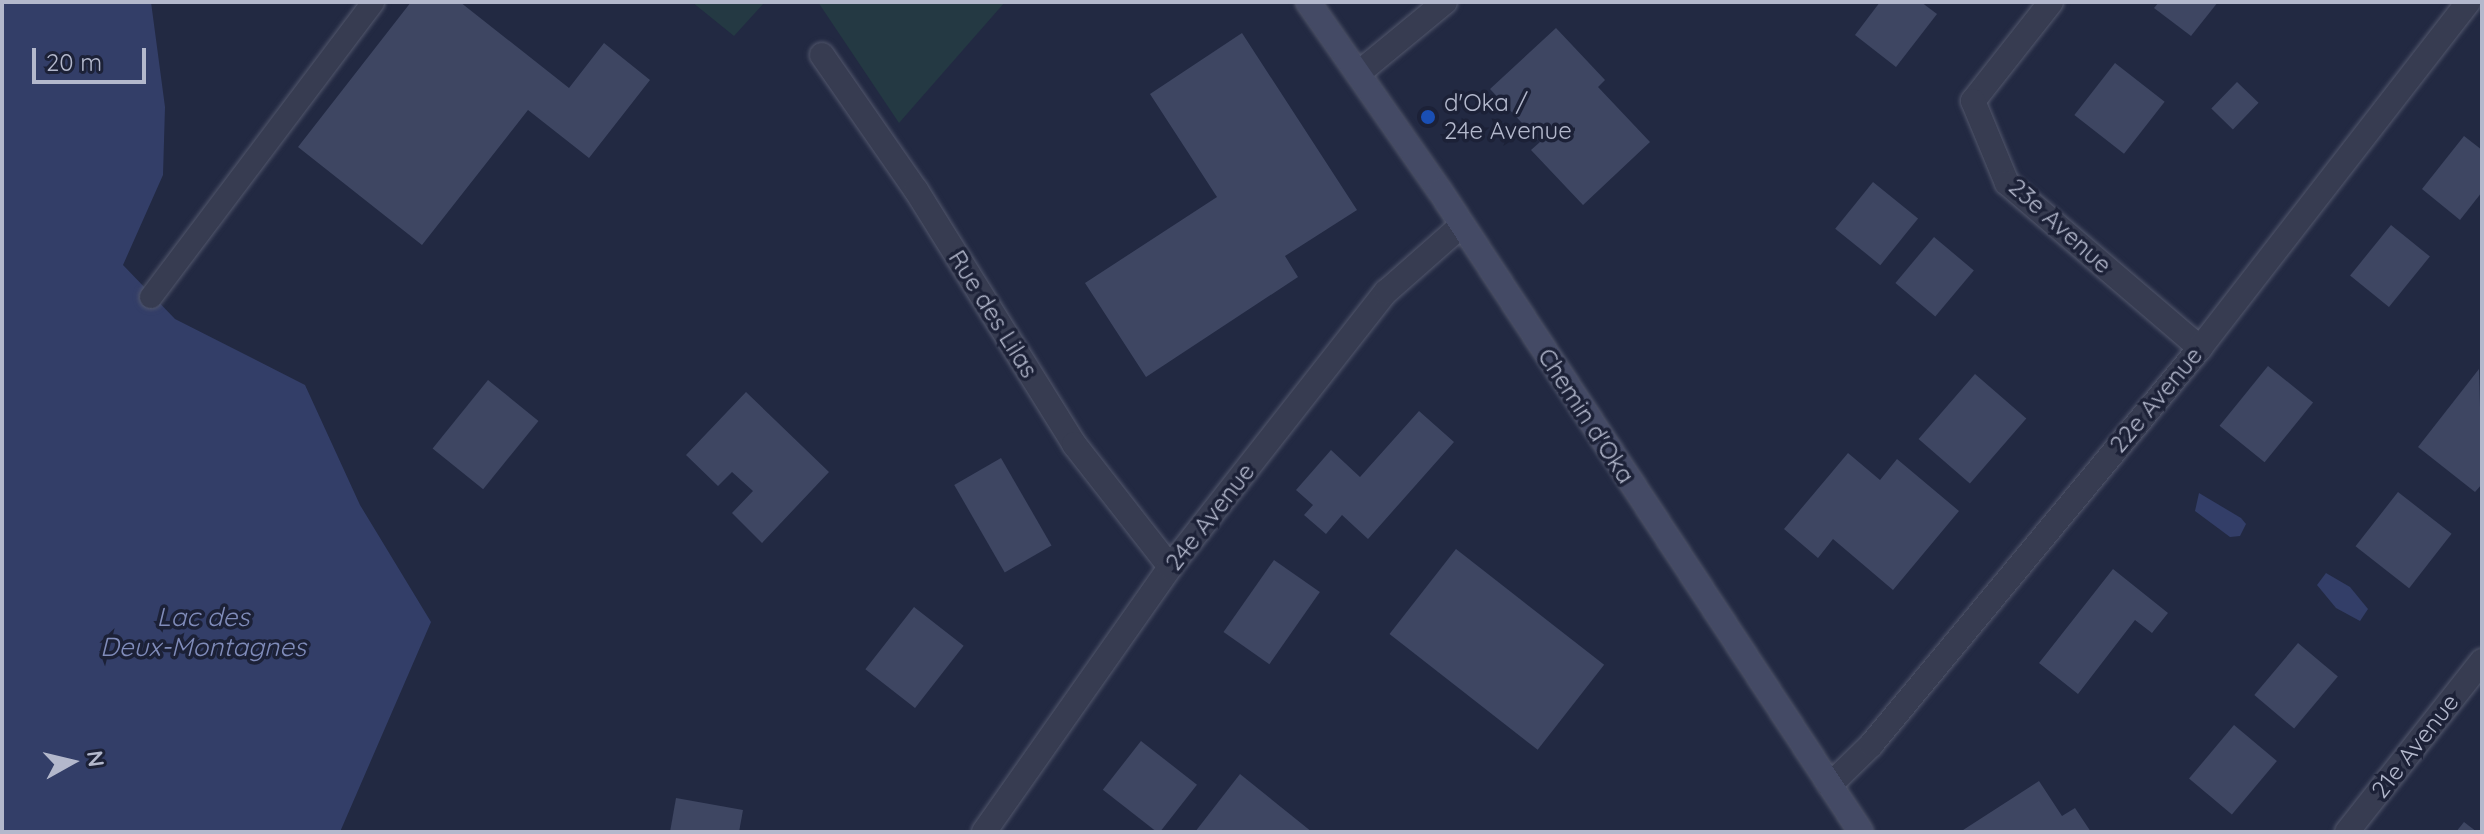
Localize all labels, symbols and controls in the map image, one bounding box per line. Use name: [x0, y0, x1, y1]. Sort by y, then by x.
scale bar: [36, 32, 150, 82]
text: 20 m: [46, 47, 102, 77]
place label: d'Oka / 24e Avenue: [1444, 89, 1572, 145]
marker: d'Oka / 24e Avenue: [1419, 108, 1437, 126]
street label: 23e Avenue: [2003, 172, 2117, 280]
street label: Rue des Lilas: [942, 245, 1044, 383]
street label: 22e Avenue: [2104, 341, 2208, 459]
street label: Chemin d'Oka: [1532, 343, 1640, 489]
street label: 24e Avenue: [1159, 458, 1261, 576]
water label: Lac des Deux-Montagnes: [100, 601, 306, 662]
street label: 21e Avenue: [2365, 688, 2465, 804]
north arrow: [32, 722, 112, 802]
text: N: [81, 749, 111, 769]

